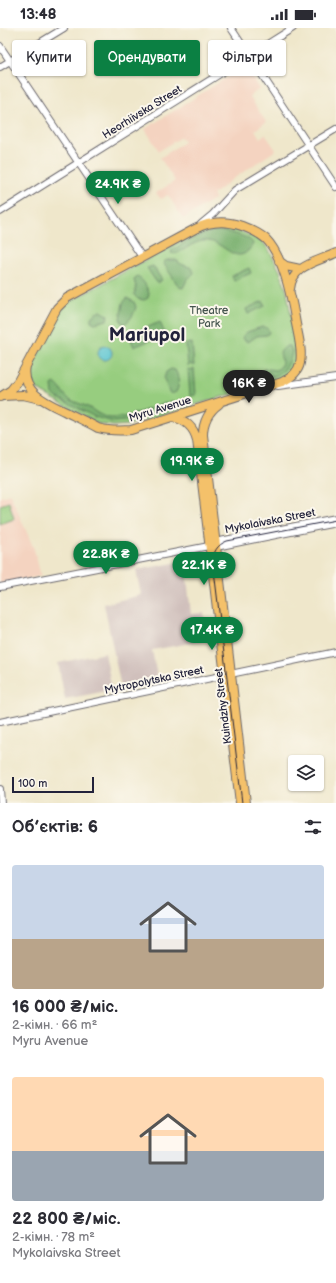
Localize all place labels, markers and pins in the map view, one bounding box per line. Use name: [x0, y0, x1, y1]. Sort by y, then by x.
pin: 24.9K ₴: [81, 171, 155, 205]
pin: 16K ₴: [221, 370, 277, 404]
pin: 19.9K ₴: [155, 448, 229, 482]
pin: 22.8K ₴: [69, 541, 143, 575]
pin: 22.1K ₴: [167, 552, 241, 586]
pin: 17.4K ₴: [175, 617, 249, 651]

